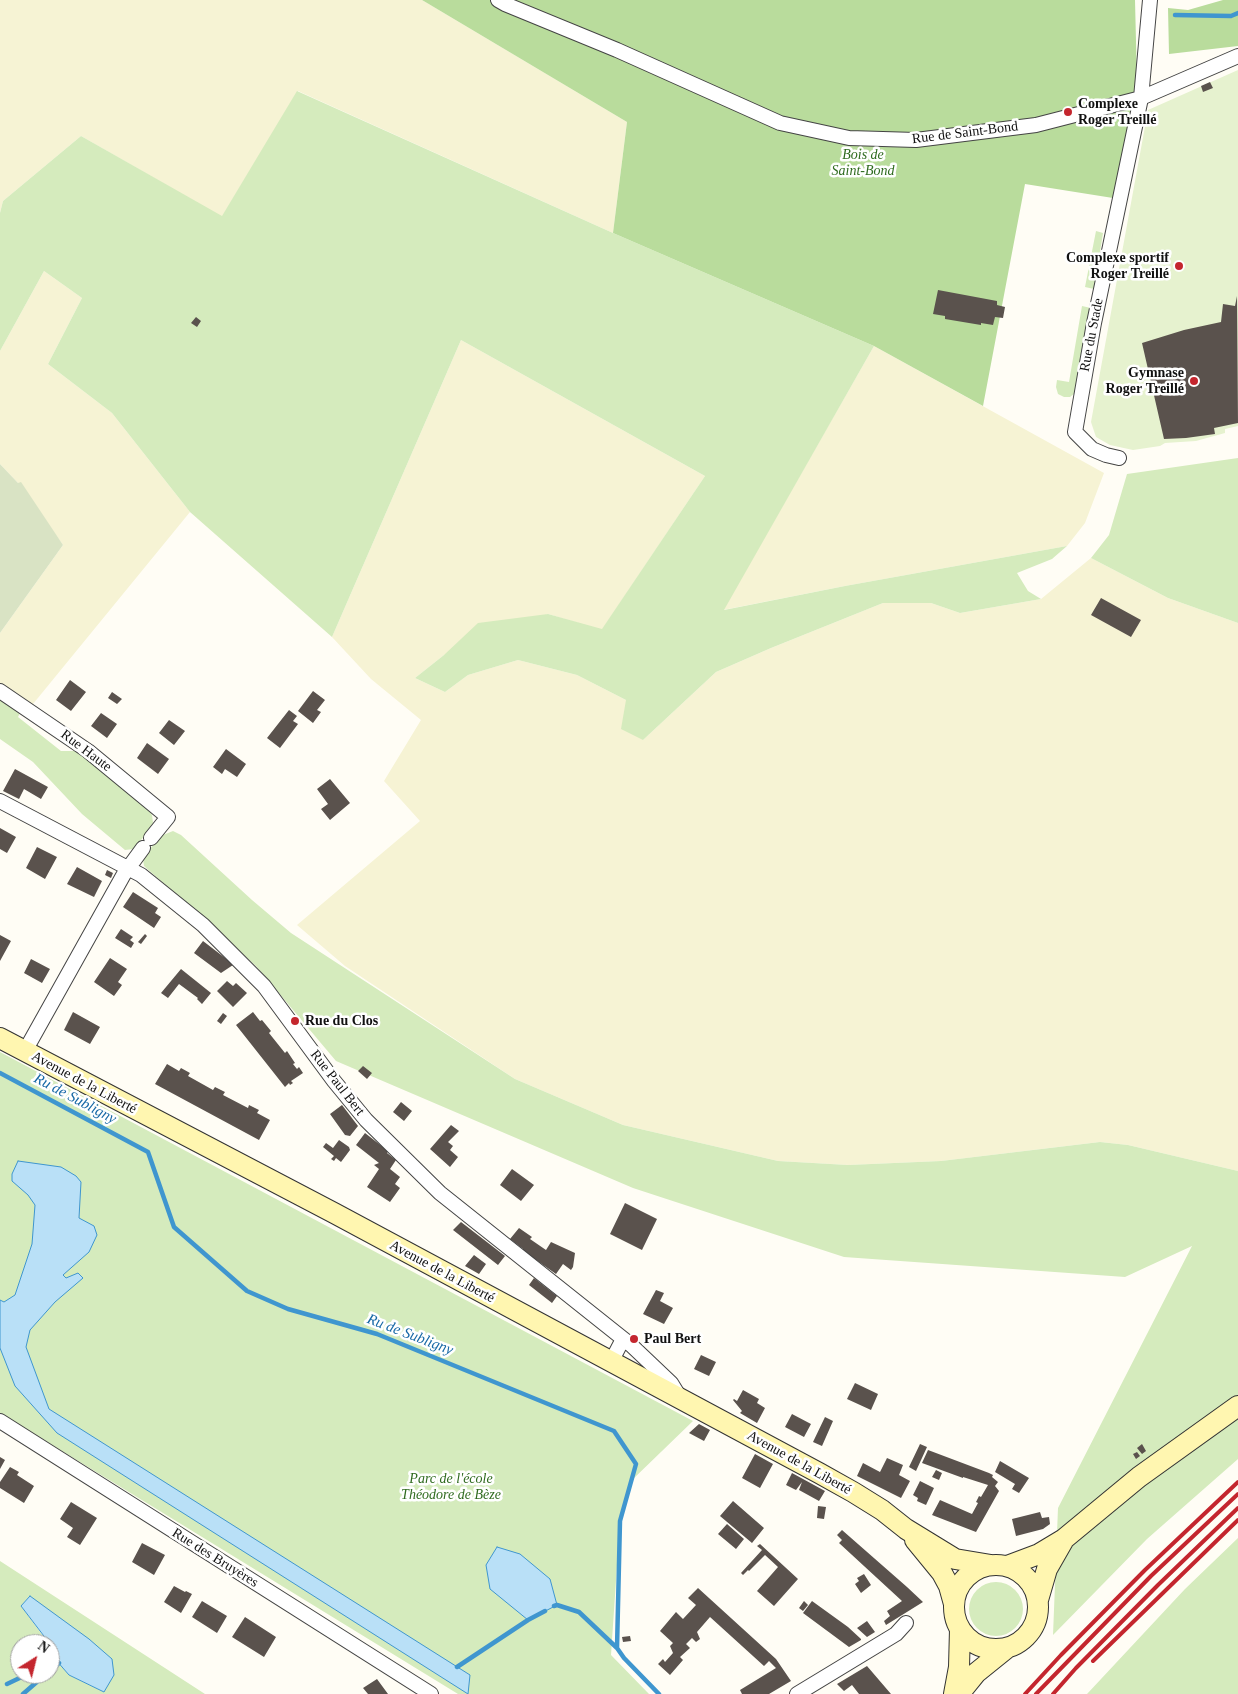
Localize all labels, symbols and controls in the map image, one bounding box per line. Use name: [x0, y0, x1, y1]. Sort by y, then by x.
place label: Complexe Roger Treillé: [1078, 96, 1156, 128]
marker: Complexe Roger Treillé: [1062, 106, 1074, 118]
street label: Rue de Saint-Bond: [911, 118, 1019, 148]
park label: Bois de Saint-Bond: [832, 147, 894, 180]
place label: Complexe sportif Roger Treillé: [1066, 250, 1169, 282]
marker: Complexe sportif Roger Treillé: [1173, 260, 1185, 272]
street label: Rue du Stade: [1077, 297, 1107, 373]
place label: Gymnase Roger Treillé: [1106, 365, 1184, 398]
marker: Gymnase Roger Treillé: [1188, 375, 1200, 387]
street label: Rue Haute: [57, 726, 115, 776]
place label: Rue du Clos: [305, 1013, 378, 1029]
marker: Rue du Clos: [289, 1015, 301, 1027]
street label: Rue Paul Bert: [306, 1047, 368, 1119]
street label: Avenue de la Liberté: [29, 1048, 139, 1118]
water label: Ru de Subligny: [31, 1070, 119, 1128]
street label: Avenue de la Liberté: [387, 1237, 497, 1307]
water label: Ru de Subligny: [364, 1310, 456, 1360]
place label: Paul Bert: [644, 1331, 701, 1347]
marker: Paul Bert: [628, 1333, 640, 1345]
street label: Avenue de la Liberté: [744, 1427, 854, 1499]
park label: Parc de l'école Théodore de Bèze: [401, 1471, 501, 1504]
street label: Rue des Bruyères: [169, 1525, 261, 1591]
north arrow: [10, 1634, 60, 1684]
text: N: [35, 1638, 52, 1656]

